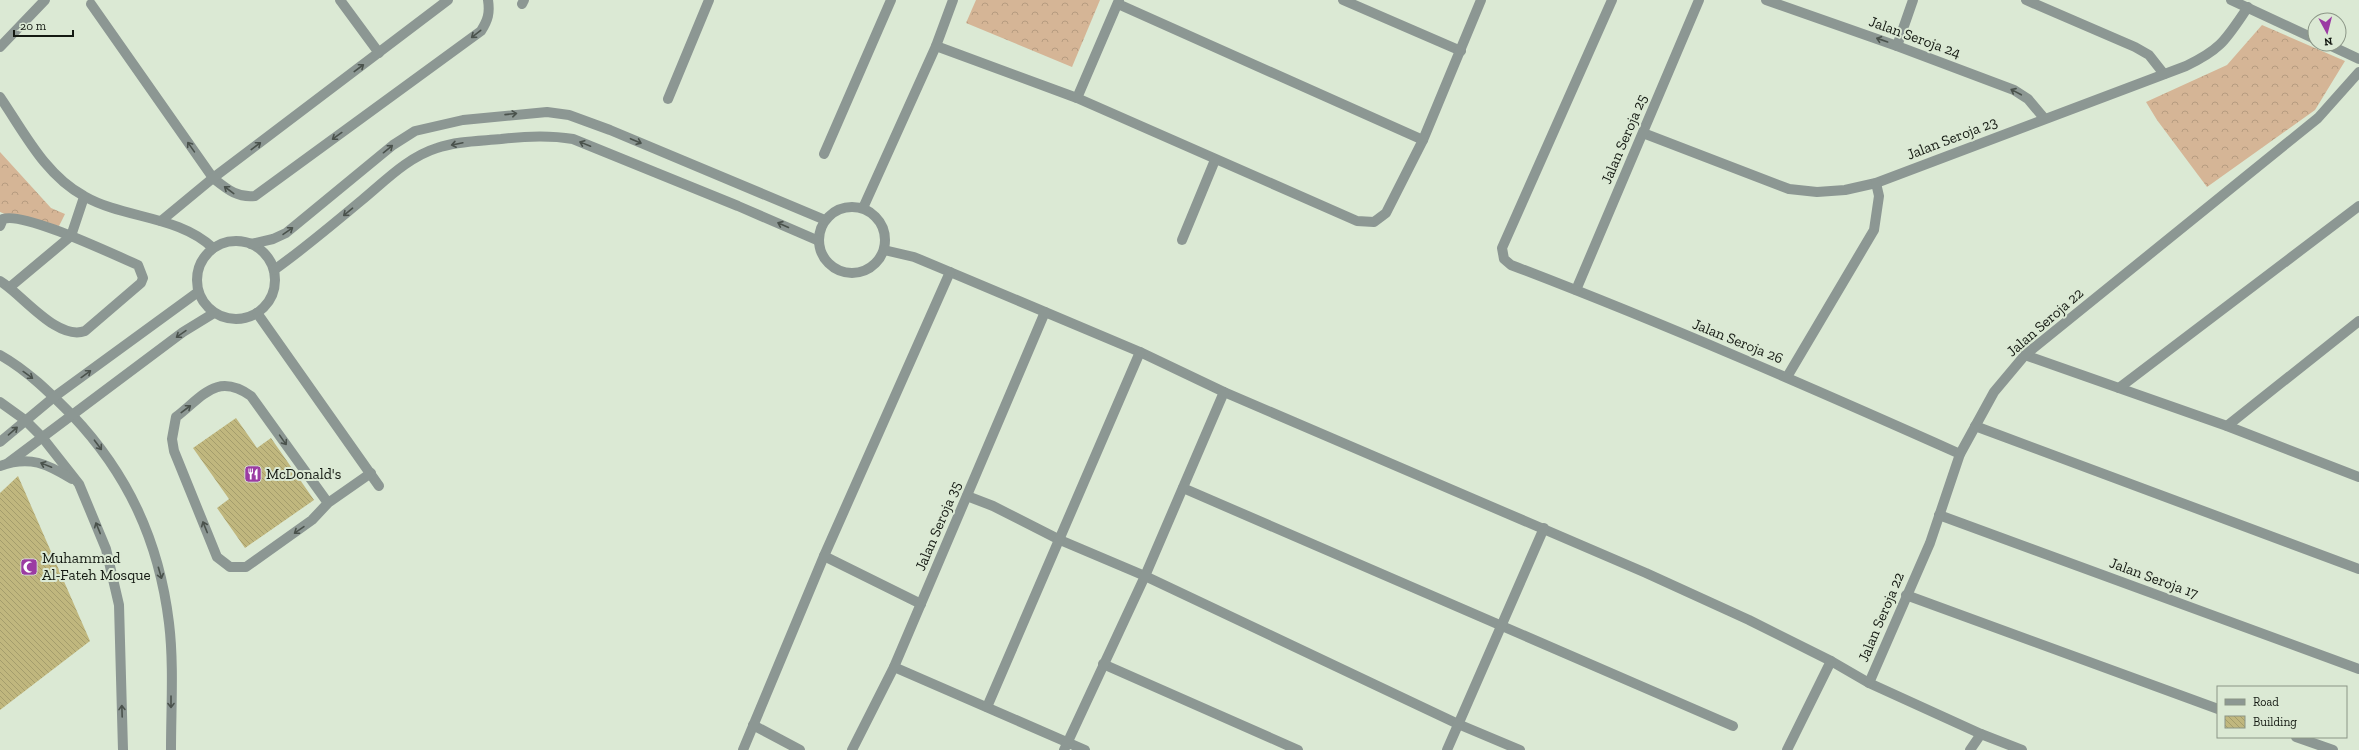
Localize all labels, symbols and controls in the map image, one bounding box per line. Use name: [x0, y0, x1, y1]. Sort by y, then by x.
scale bar: [14, 12, 73, 38]
street label: Jalan Seroja 24: [1867, 12, 1963, 62]
north arrow: [2307, 12, 2347, 52]
text: 20 m: [20, 19, 47, 33]
one-way arrow: [471, 30, 482, 39]
text: N: [2323, 34, 2333, 48]
one-way arrow: [1876, 36, 1888, 44]
one-way arrow: [354, 64, 365, 72]
one-way arrow: [2011, 88, 2023, 95]
street label: Jalan Seroja 25: [1597, 91, 1651, 187]
one-way arrow: [504, 111, 517, 118]
street label: Jalan Seroja 23: [1904, 112, 2000, 164]
one-way arrow: [332, 132, 343, 140]
one-way arrow: [630, 137, 642, 145]
one-way arrow: [451, 140, 464, 148]
one-way arrow: [580, 140, 592, 147]
one-way arrow: [187, 141, 195, 152]
one-way arrow: [250, 142, 261, 151]
one-way arrow: [383, 145, 394, 154]
one-way arrow: [223, 186, 234, 194]
one-way arrow: [343, 207, 354, 216]
one-way arrow: [778, 221, 790, 228]
one-way arrow: [282, 227, 293, 235]
street label: Jalan Seroja 22: [2003, 284, 2087, 360]
street label: Jalan Seroja 26: [1690, 315, 1786, 367]
one-way arrow: [176, 330, 187, 338]
one-way arrow: [80, 370, 91, 378]
one-way arrow: [22, 371, 33, 379]
one-way arrow: [181, 405, 192, 413]
one-way arrow: [7, 426, 18, 435]
one-way arrow: [279, 434, 287, 445]
one-way arrow: [93, 439, 102, 450]
one-way arrow: [40, 461, 52, 468]
restaurant icon: McDonald's: [243, 464, 263, 484]
place label: McDonald's: [266, 465, 341, 483]
street label: Jalan Seroja 35: [911, 478, 965, 573]
one-way arrow: [200, 522, 208, 534]
one-way arrow: [93, 523, 101, 535]
one-way arrow: [294, 526, 305, 534]
place label: Muhammad Al-Fateh Mosque: [42, 549, 151, 584]
street label: Jalan Seroja 17: [2107, 554, 2201, 602]
mosque icon: Muhammad Al-Fateh Mosque: [19, 557, 39, 577]
one-way arrow: [157, 567, 164, 580]
street label: Jalan Seroja 22: [1854, 569, 1908, 665]
legend: [2217, 686, 2347, 738]
one-way arrow: [167, 695, 175, 708]
text: Road: [2253, 695, 2279, 709]
one-way arrow: [118, 705, 126, 718]
text: Building: [2253, 715, 2297, 729]

